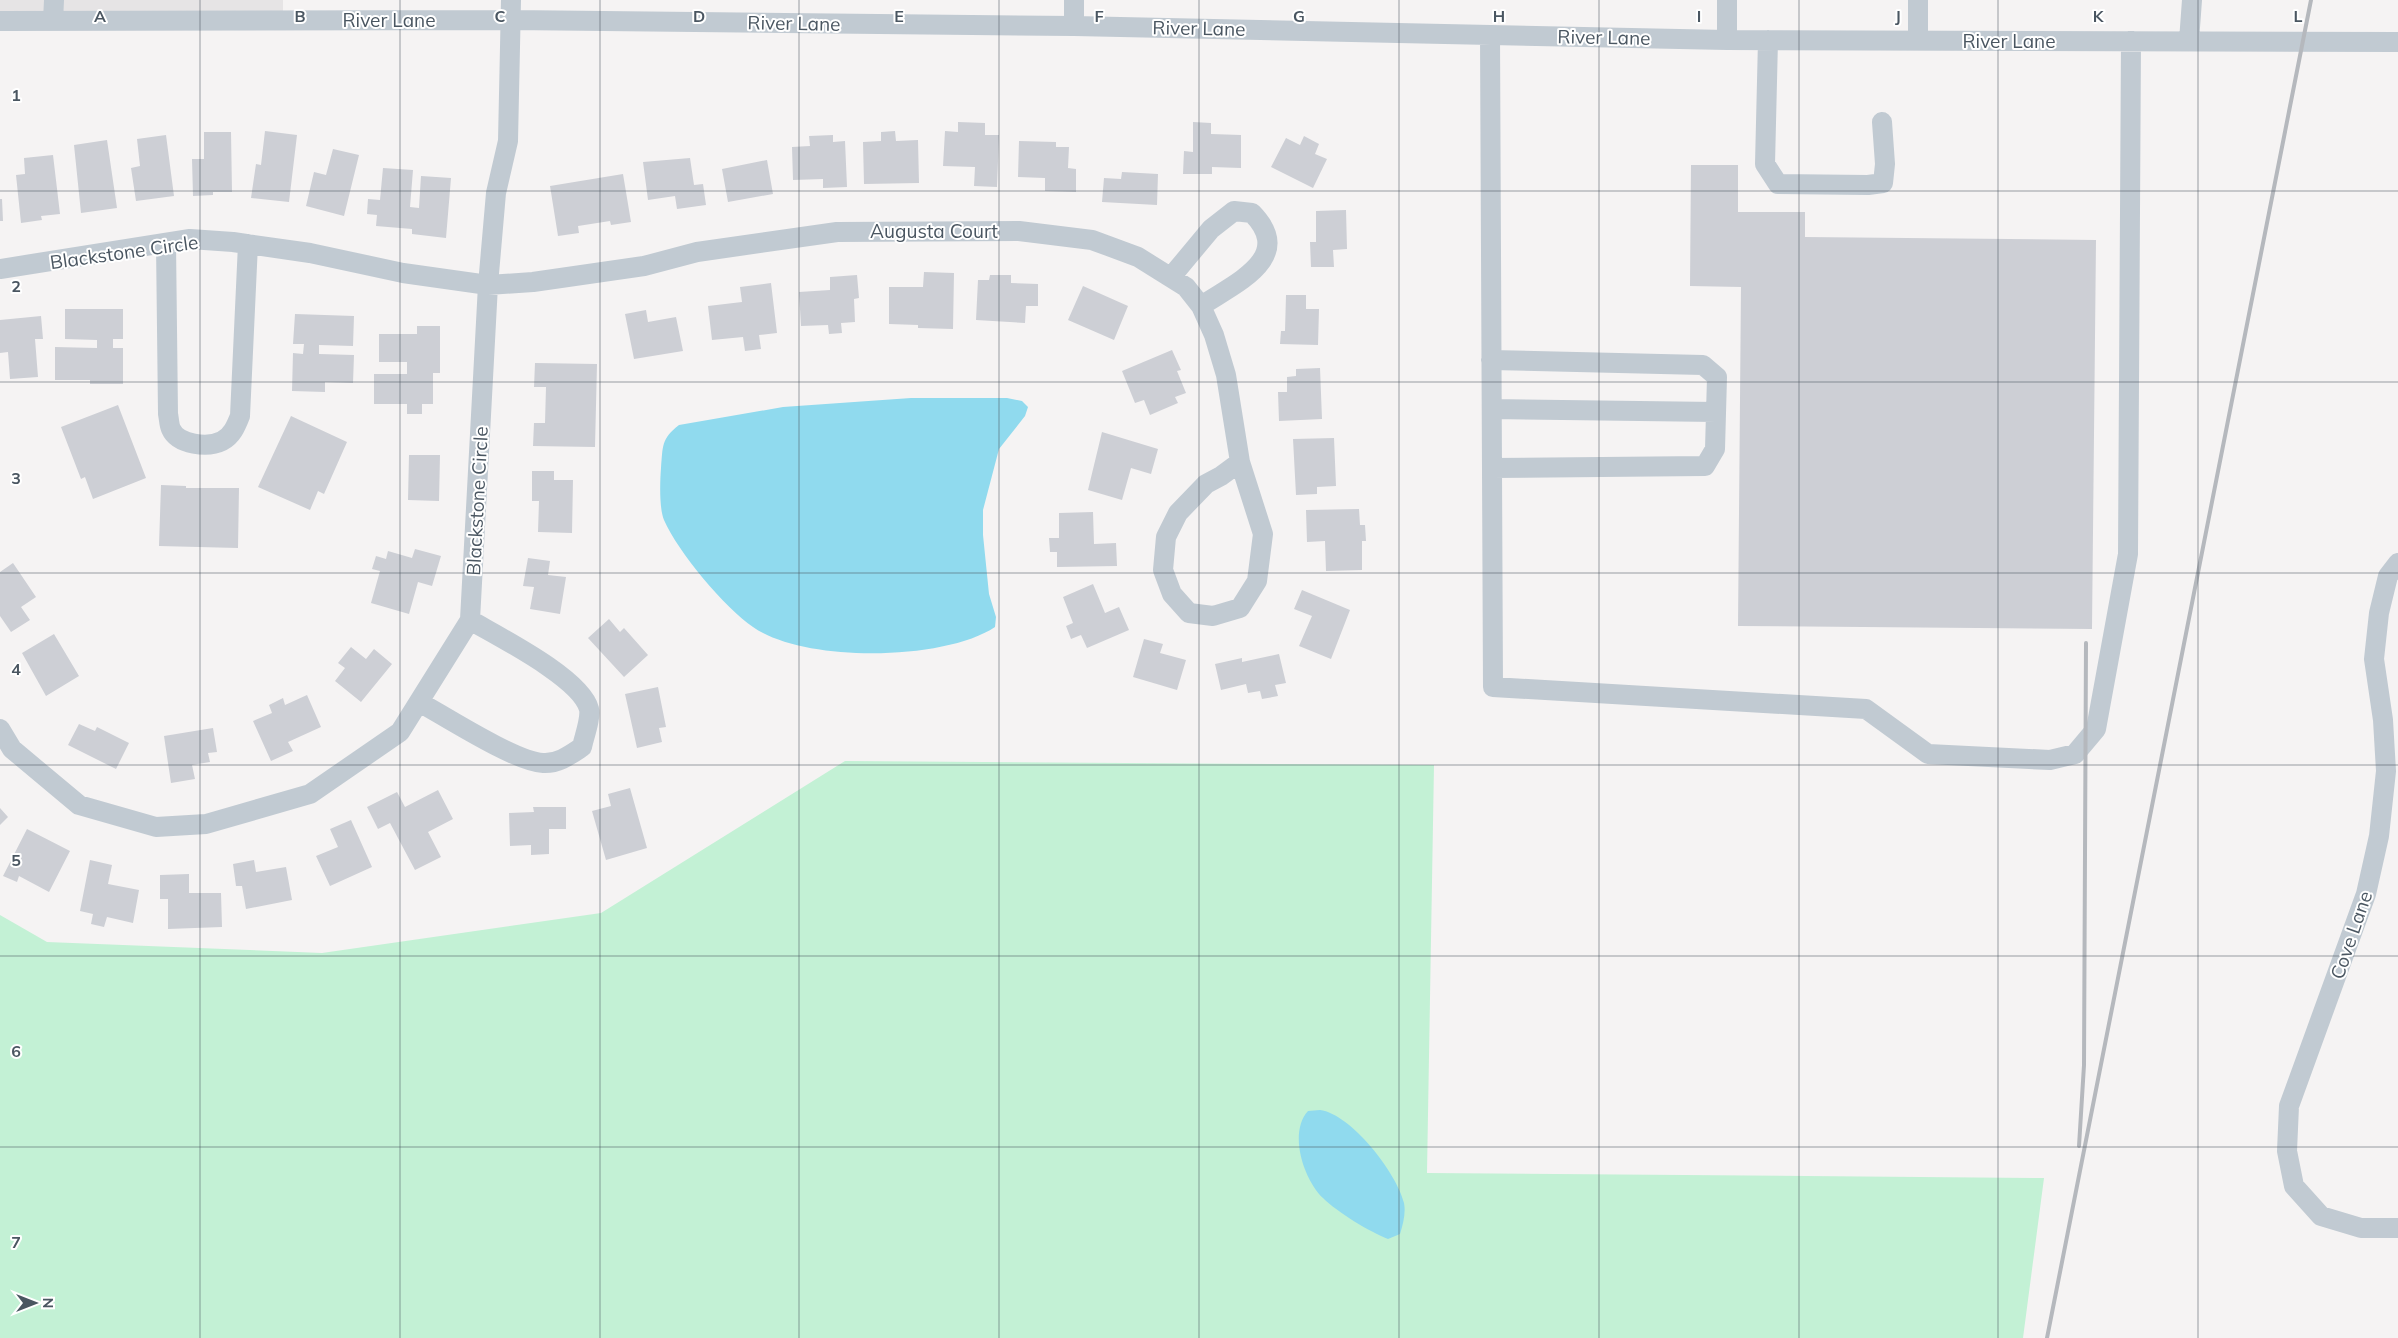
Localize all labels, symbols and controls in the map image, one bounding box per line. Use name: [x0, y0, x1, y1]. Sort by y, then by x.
text: A: [94, 6, 106, 26]
text: B: [294, 6, 306, 26]
text: C: [495, 6, 506, 26]
text: D: [693, 6, 705, 26]
text: E: [894, 6, 904, 26]
text: F: [1094, 6, 1104, 26]
text: G: [1293, 6, 1305, 26]
text: H: [1493, 6, 1505, 26]
text: I: [1697, 6, 1701, 26]
text: J: [1895, 6, 1901, 26]
text: K: [2093, 6, 2105, 26]
text: L: [2294, 6, 2303, 26]
street label: River Lane: [342, 8, 436, 32]
street label: River Lane: [747, 10, 841, 36]
street label: River Lane: [1152, 15, 1246, 41]
street label: River Lane: [1557, 24, 1651, 50]
street label: River Lane: [1962, 29, 2056, 53]
text: 1: [11, 85, 21, 105]
street label: Augusta Court: [870, 219, 998, 243]
street label: Blackstone Circle: [48, 230, 200, 274]
text: 2: [11, 276, 21, 296]
street label: Blackstone Circle: [461, 426, 493, 576]
text: 3: [11, 468, 21, 488]
text: 4: [11, 659, 21, 679]
text: 5: [11, 850, 21, 870]
street label: Cove Lane: [2325, 888, 2377, 982]
text: 6: [11, 1041, 21, 1061]
text: 7: [11, 1232, 21, 1252]
north arrow: [10, 1278, 60, 1328]
text: N: [39, 1298, 57, 1308]

